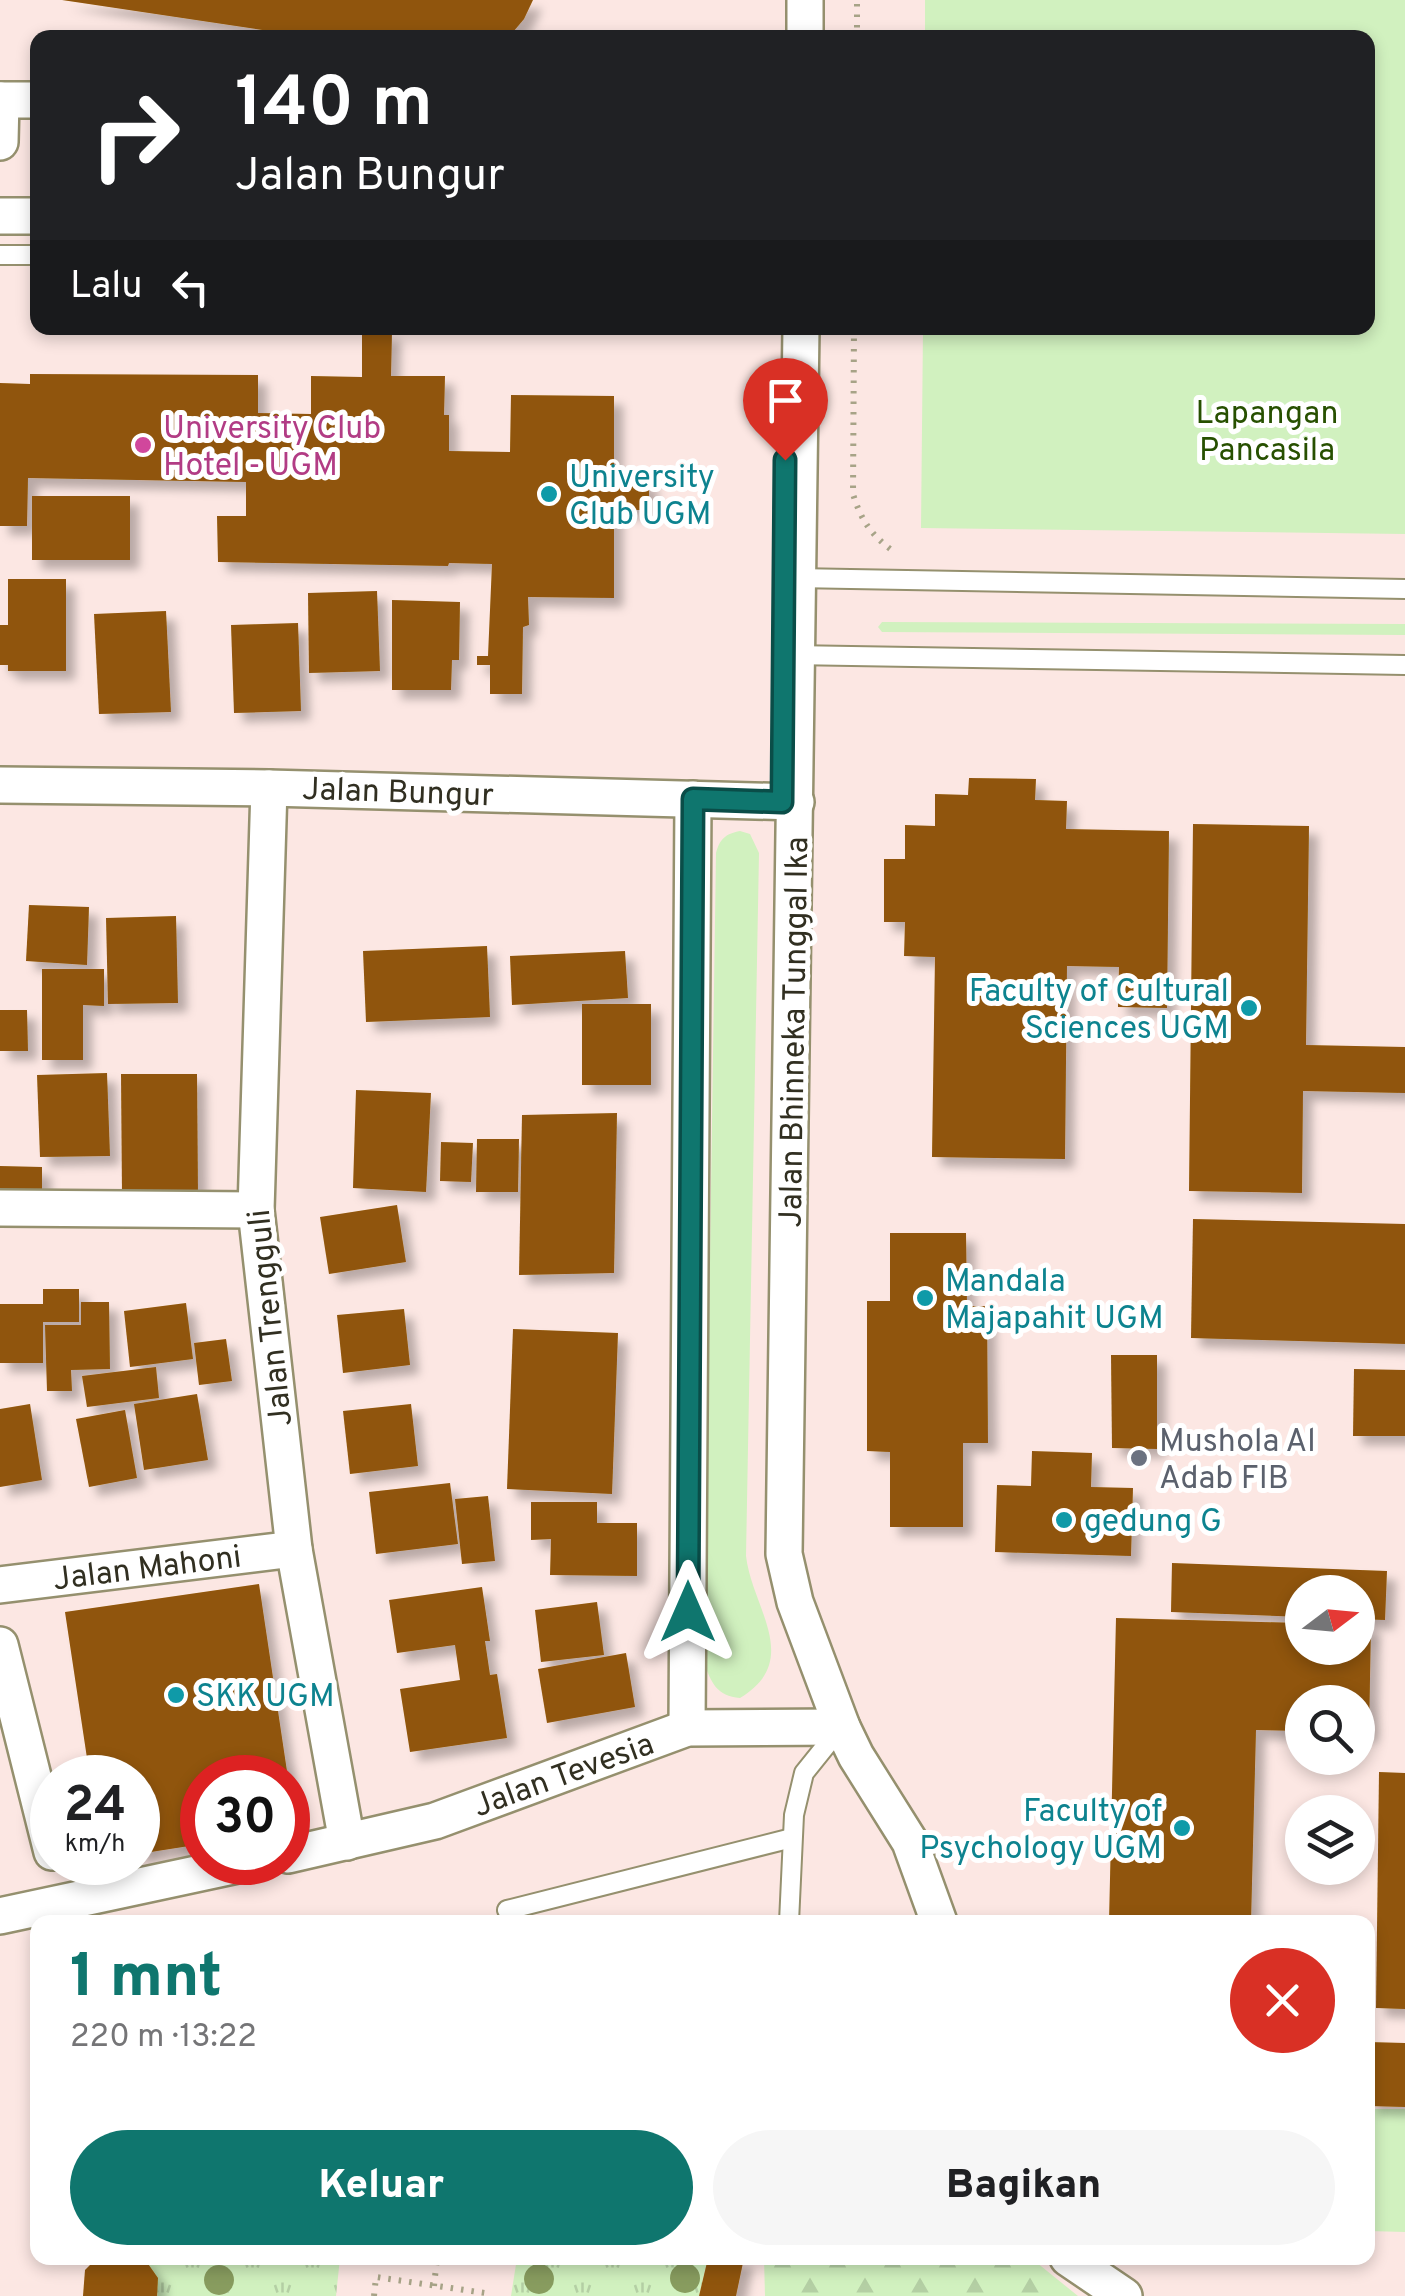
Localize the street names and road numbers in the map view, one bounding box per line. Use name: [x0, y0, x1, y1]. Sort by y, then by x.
street label: Jalan Bungur: [301, 771, 494, 817]
street label: Jalan Bhinneka Tunggal Ika: [773, 836, 819, 1228]
street label: Jalan Trengguli: [241, 1207, 303, 1428]
street label: Jalan Mahoni: [51, 1539, 244, 1601]
street label: Jalan Tevesia: [468, 1726, 660, 1828]

